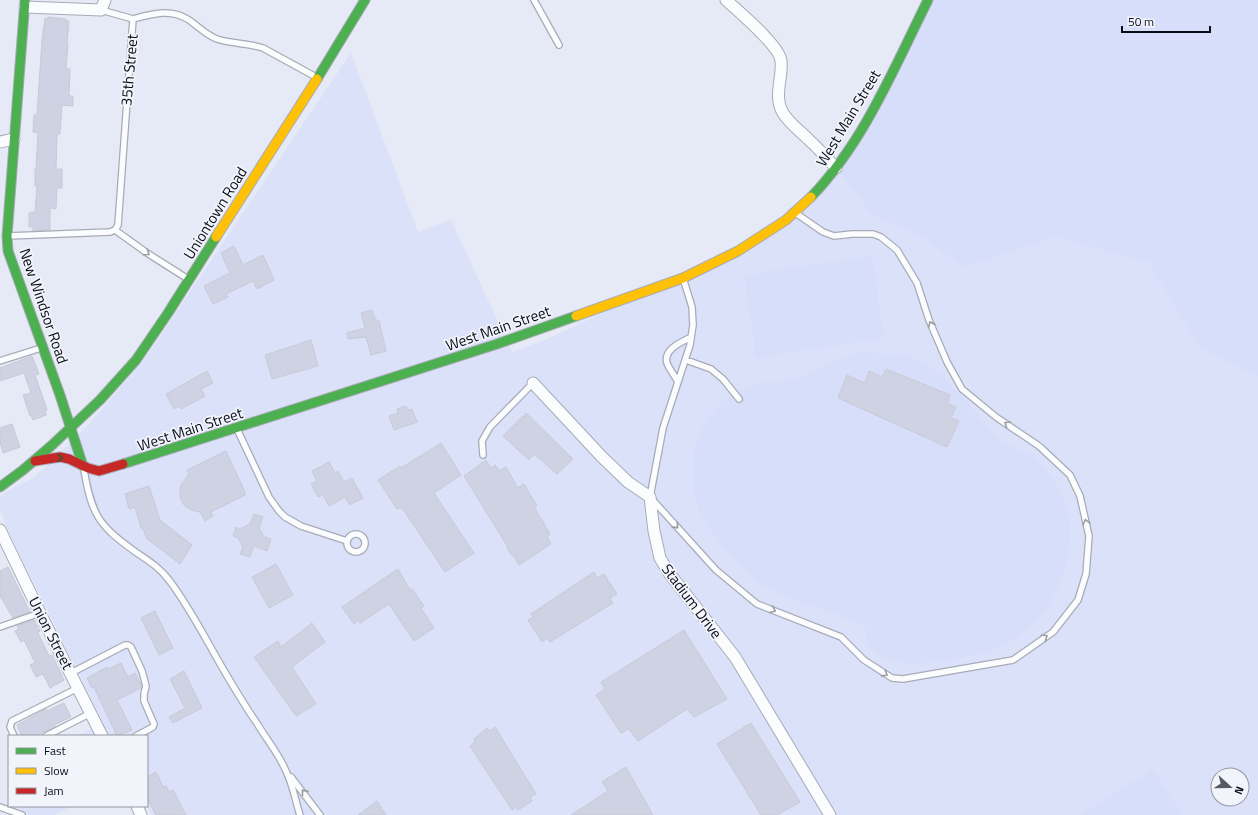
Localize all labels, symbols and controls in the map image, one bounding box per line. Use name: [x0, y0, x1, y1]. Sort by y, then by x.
scale bar: [1122, 8, 1210, 34]
text: 50 m: [1128, 12, 1154, 31]
street label: 35th Street: [114, 32, 144, 107]
street label: West Main Street: [810, 65, 886, 171]
street label: Uniontown Road: [177, 162, 253, 264]
street label: New Windsor Road: [13, 245, 75, 367]
one-way arrow: [143, 248, 150, 256]
street label: West Main Street: [442, 299, 554, 357]
one-way arrow: [927, 321, 935, 328]
street label: West Main Street: [134, 401, 246, 457]
one-way arrow: [1005, 422, 1012, 429]
one-way arrow: [57, 454, 63, 462]
one-way arrow: [1082, 519, 1090, 525]
one-way arrow: [671, 521, 679, 529]
street label: Stadium Drive: [656, 559, 728, 643]
street label: Union Street: [23, 593, 79, 674]
one-way arrow: [770, 606, 777, 614]
one-way arrow: [1041, 635, 1048, 642]
one-way arrow: [880, 669, 887, 676]
legend: [8, 735, 148, 807]
text: Fast: [44, 741, 67, 760]
text: Slow: [44, 761, 69, 780]
north arrow: [1210, 767, 1250, 807]
text: Jam: [44, 781, 64, 800]
text: N: [1231, 784, 1248, 797]
one-way arrow: [301, 790, 308, 797]

